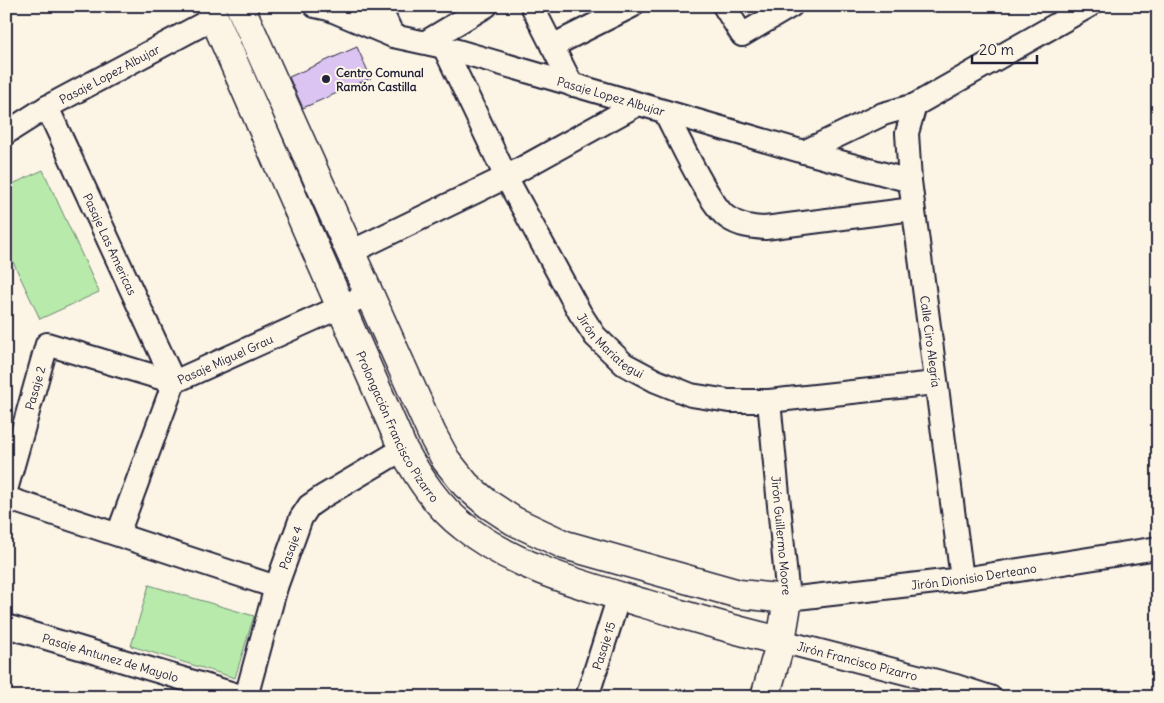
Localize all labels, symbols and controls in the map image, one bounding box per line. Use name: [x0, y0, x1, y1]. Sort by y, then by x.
scale bar: [972, 32, 1036, 64]
text: 20 m: [979, 40, 1014, 59]
street label: Pasaje Lopez Albujar: [56, 41, 162, 107]
place label: Centro Comunal Ramón Castilla: [336, 65, 424, 94]
marker: Centro Comunal Ramón Castilla: [320, 73, 332, 85]
street label: Pasaje Lopez Albujar: [555, 73, 667, 119]
street label: Pasaje Las Americas: [80, 191, 140, 297]
street label: Calle Ciro Alegría: [918, 295, 944, 388]
street label: Jirón Mariategui: [574, 310, 646, 381]
street label: Pasaje Miguel Grau: [175, 331, 275, 387]
street label: Prolongación Francisco Pizarro: [353, 348, 443, 505]
street label: Pasaje 2: [21, 364, 48, 412]
street label: Jirón Guillermo Moore: [769, 475, 795, 596]
street label: Pasaje 4: [276, 524, 305, 571]
street label: Jirón Dionisio Derteano: [910, 560, 1038, 592]
street label: Pasaje 15: [589, 619, 618, 672]
street label: Pasaje Antunez de Mayolo: [40, 630, 181, 685]
street label: Jirón Francisco Pizarro: [796, 638, 920, 683]

